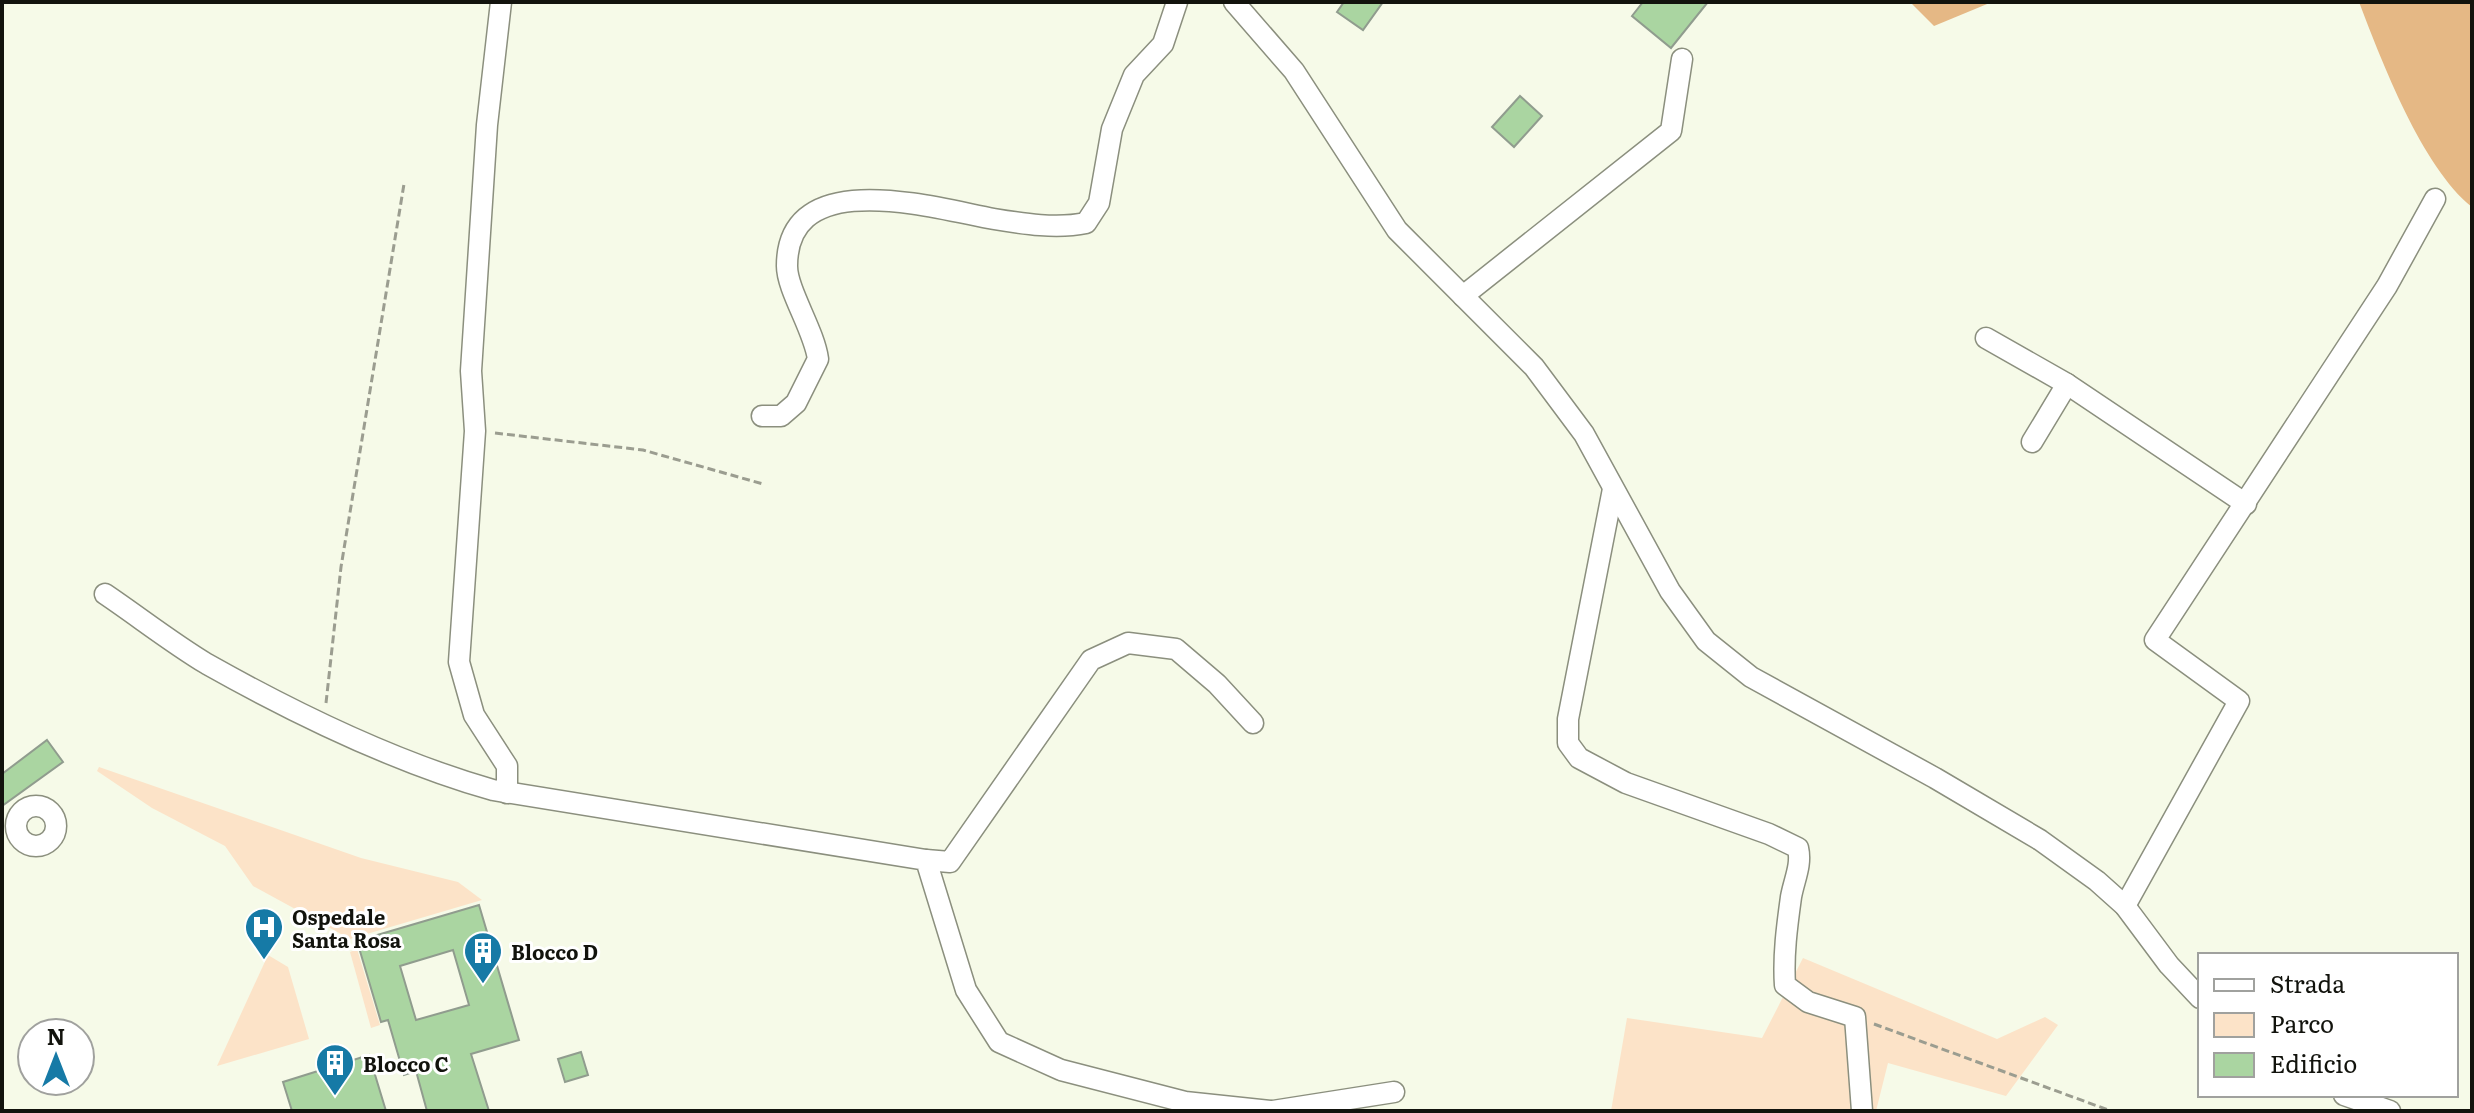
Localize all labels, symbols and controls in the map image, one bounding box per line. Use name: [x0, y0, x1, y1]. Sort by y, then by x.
place label: Ospedale Santa Rosa: [292, 901, 402, 954]
hospital icon: Ospedale Santa Rosa: [243, 906, 285, 961]
building icon: Blocco D: [462, 930, 504, 985]
place label: Blocco D: [511, 936, 598, 966]
legend: [2198, 953, 2458, 1097]
text: Strada: [2270, 965, 2345, 1000]
text: Parco: [2270, 1005, 2334, 1040]
north arrow: [16, 1017, 96, 1097]
text: N: [47, 1019, 65, 1052]
building icon: Blocco C: [314, 1042, 356, 1097]
text: Edificio: [2270, 1045, 2357, 1080]
place label: Blocco C: [363, 1048, 449, 1078]

